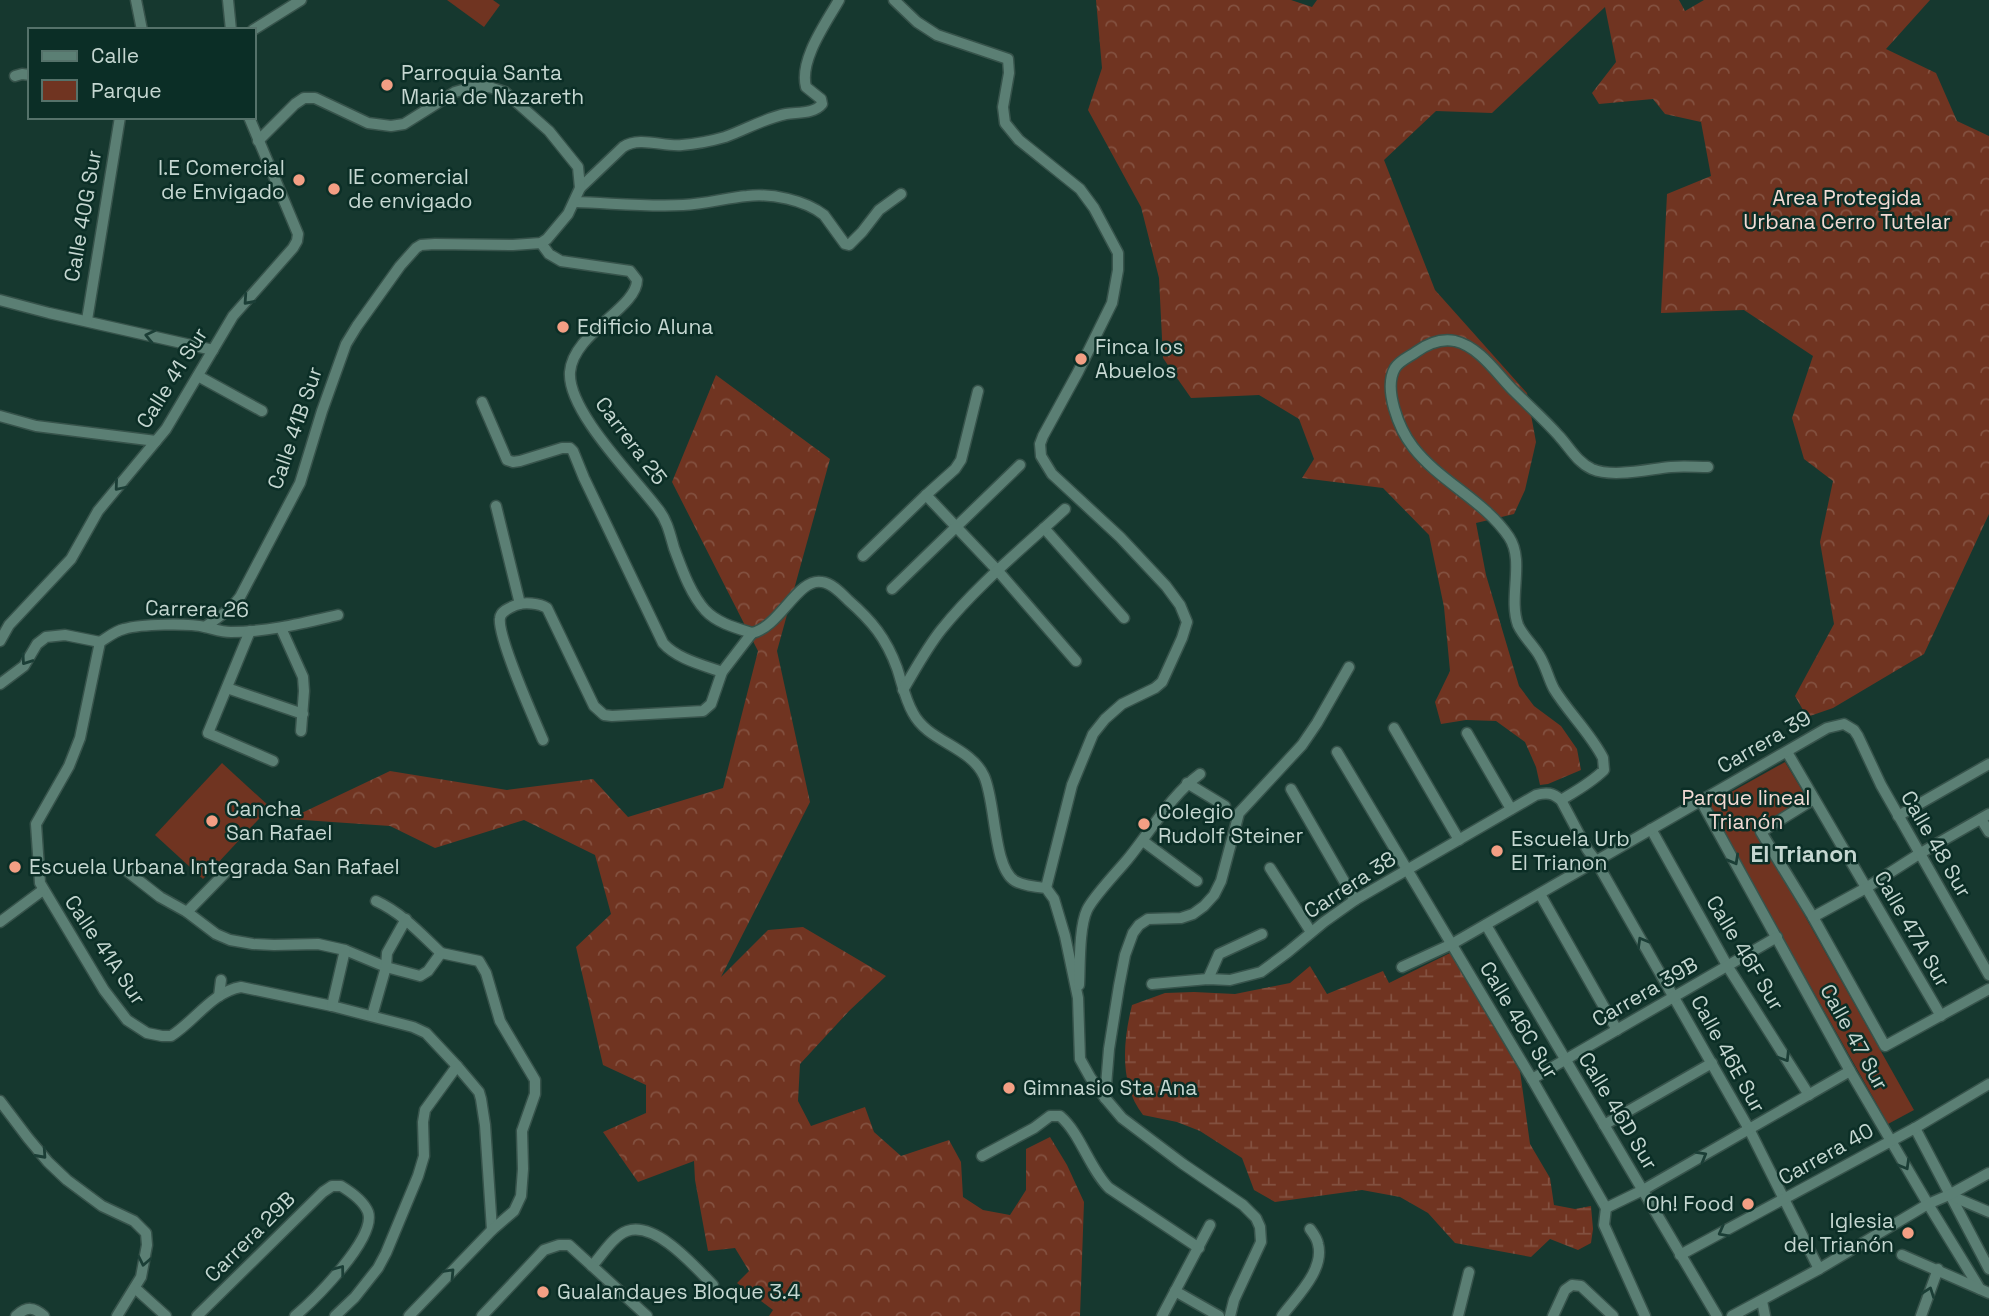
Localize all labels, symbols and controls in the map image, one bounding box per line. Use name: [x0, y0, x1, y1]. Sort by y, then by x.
legend: [28, 28, 256, 119]
text: Calle: [91, 42, 139, 69]
place label: Parroquia Santa Maria de Nazareth: [401, 59, 584, 110]
text: Parque: [91, 77, 162, 104]
marker: Parroquia Santa Maria de Nazareth: [379, 77, 395, 93]
street label: Calle 40G Sur: [58, 148, 107, 284]
place label: I.E Comercial de Envigado: [158, 154, 285, 205]
place label: IE comercial de envigado: [348, 163, 473, 214]
marker: I.E Comercial de Envigado: [291, 172, 307, 188]
marker: IE comercial de envigado: [326, 181, 342, 197]
park label: Area Protegida Urbana Cerro Tutelar: [1743, 184, 1951, 235]
one-way arrow: [244, 291, 256, 304]
place label: Edificio Aluna: [577, 313, 713, 340]
marker: Edificio Aluna: [555, 319, 571, 335]
street label: Calle 41 Sur: [130, 322, 213, 433]
one-way arrow: [144, 329, 156, 344]
place label: Finca los Abuelos: [1095, 333, 1184, 384]
marker: Finca los Abuelos: [1073, 351, 1089, 367]
street label: Calle 41B Sur: [261, 363, 328, 493]
street label: Carrera 25: [589, 391, 673, 490]
one-way arrow: [115, 478, 127, 491]
street label: Carrera 26: [145, 594, 249, 623]
one-way arrow: [22, 652, 34, 664]
street label: Carrera 39: [1712, 704, 1816, 779]
park label: Parque lineal Trianón: [1681, 784, 1811, 835]
street label: Calle 48 Sur: [1895, 786, 1978, 902]
place label: Cancha San Rafael: [226, 795, 332, 846]
place label: Colegio Rudolf Steiner: [1158, 798, 1303, 849]
marker: Cancha San Rafael: [204, 813, 220, 829]
marker: Colegio Rudolf Steiner: [1136, 816, 1152, 832]
place label: Escuela Urb El Trianon: [1511, 825, 1630, 876]
district label: El Trianon: [1751, 839, 1857, 869]
marker: Escuela Urb El Trianon: [1489, 843, 1505, 859]
street label: Carrera 38: [1299, 845, 1401, 924]
place label: Escuela Urbana Integrada San Rafael: [29, 853, 400, 880]
one-way arrow: [1726, 853, 1739, 865]
marker: Escuela Urbana Integrada San Rafael: [7, 859, 23, 875]
street label: Calle 47A Sur: [1868, 866, 1957, 992]
street label: Calle 41A Sur: [59, 890, 152, 1010]
street label: Calle 46F Sur: [1700, 890, 1791, 1015]
one-way arrow: [1637, 936, 1650, 949]
street label: Carrera 39B: [1587, 950, 1703, 1033]
street label: Calle 46C Sur: [1474, 956, 1565, 1083]
street label: Calle 47 Sur: [1814, 979, 1895, 1095]
street label: Calle 46E Sur: [1685, 990, 1772, 1117]
street label: Calle 46D Sur: [1573, 1047, 1664, 1175]
one-way arrow: [1776, 1049, 1789, 1062]
place label: Gimnasio Sta Ana: [1023, 1074, 1197, 1101]
marker: Gimnasio Sta Ana: [1001, 1080, 1017, 1096]
street label: Carrera 40: [1773, 1116, 1878, 1191]
one-way arrow: [34, 1146, 46, 1159]
one-way arrow: [1694, 1151, 1707, 1164]
one-way arrow: [1897, 1158, 1910, 1171]
street label: Carrera 29B: [198, 1185, 301, 1288]
place label: Oh! Food: [1646, 1190, 1734, 1217]
marker: Oh! Food: [1740, 1196, 1756, 1212]
place label: Iglesia del Trianón: [1783, 1207, 1894, 1258]
one-way arrow: [1718, 1223, 1731, 1237]
marker: Iglesia del Trianón: [1900, 1225, 1916, 1241]
one-way arrow: [137, 1255, 152, 1267]
one-way arrow: [332, 1265, 344, 1277]
one-way arrow: [442, 1268, 455, 1281]
place label: Gualandayes Bloque 3.4: [557, 1278, 800, 1305]
marker: Gualandayes Bloque 3.4: [535, 1284, 551, 1300]
one-way arrow: [1921, 1287, 1935, 1299]

